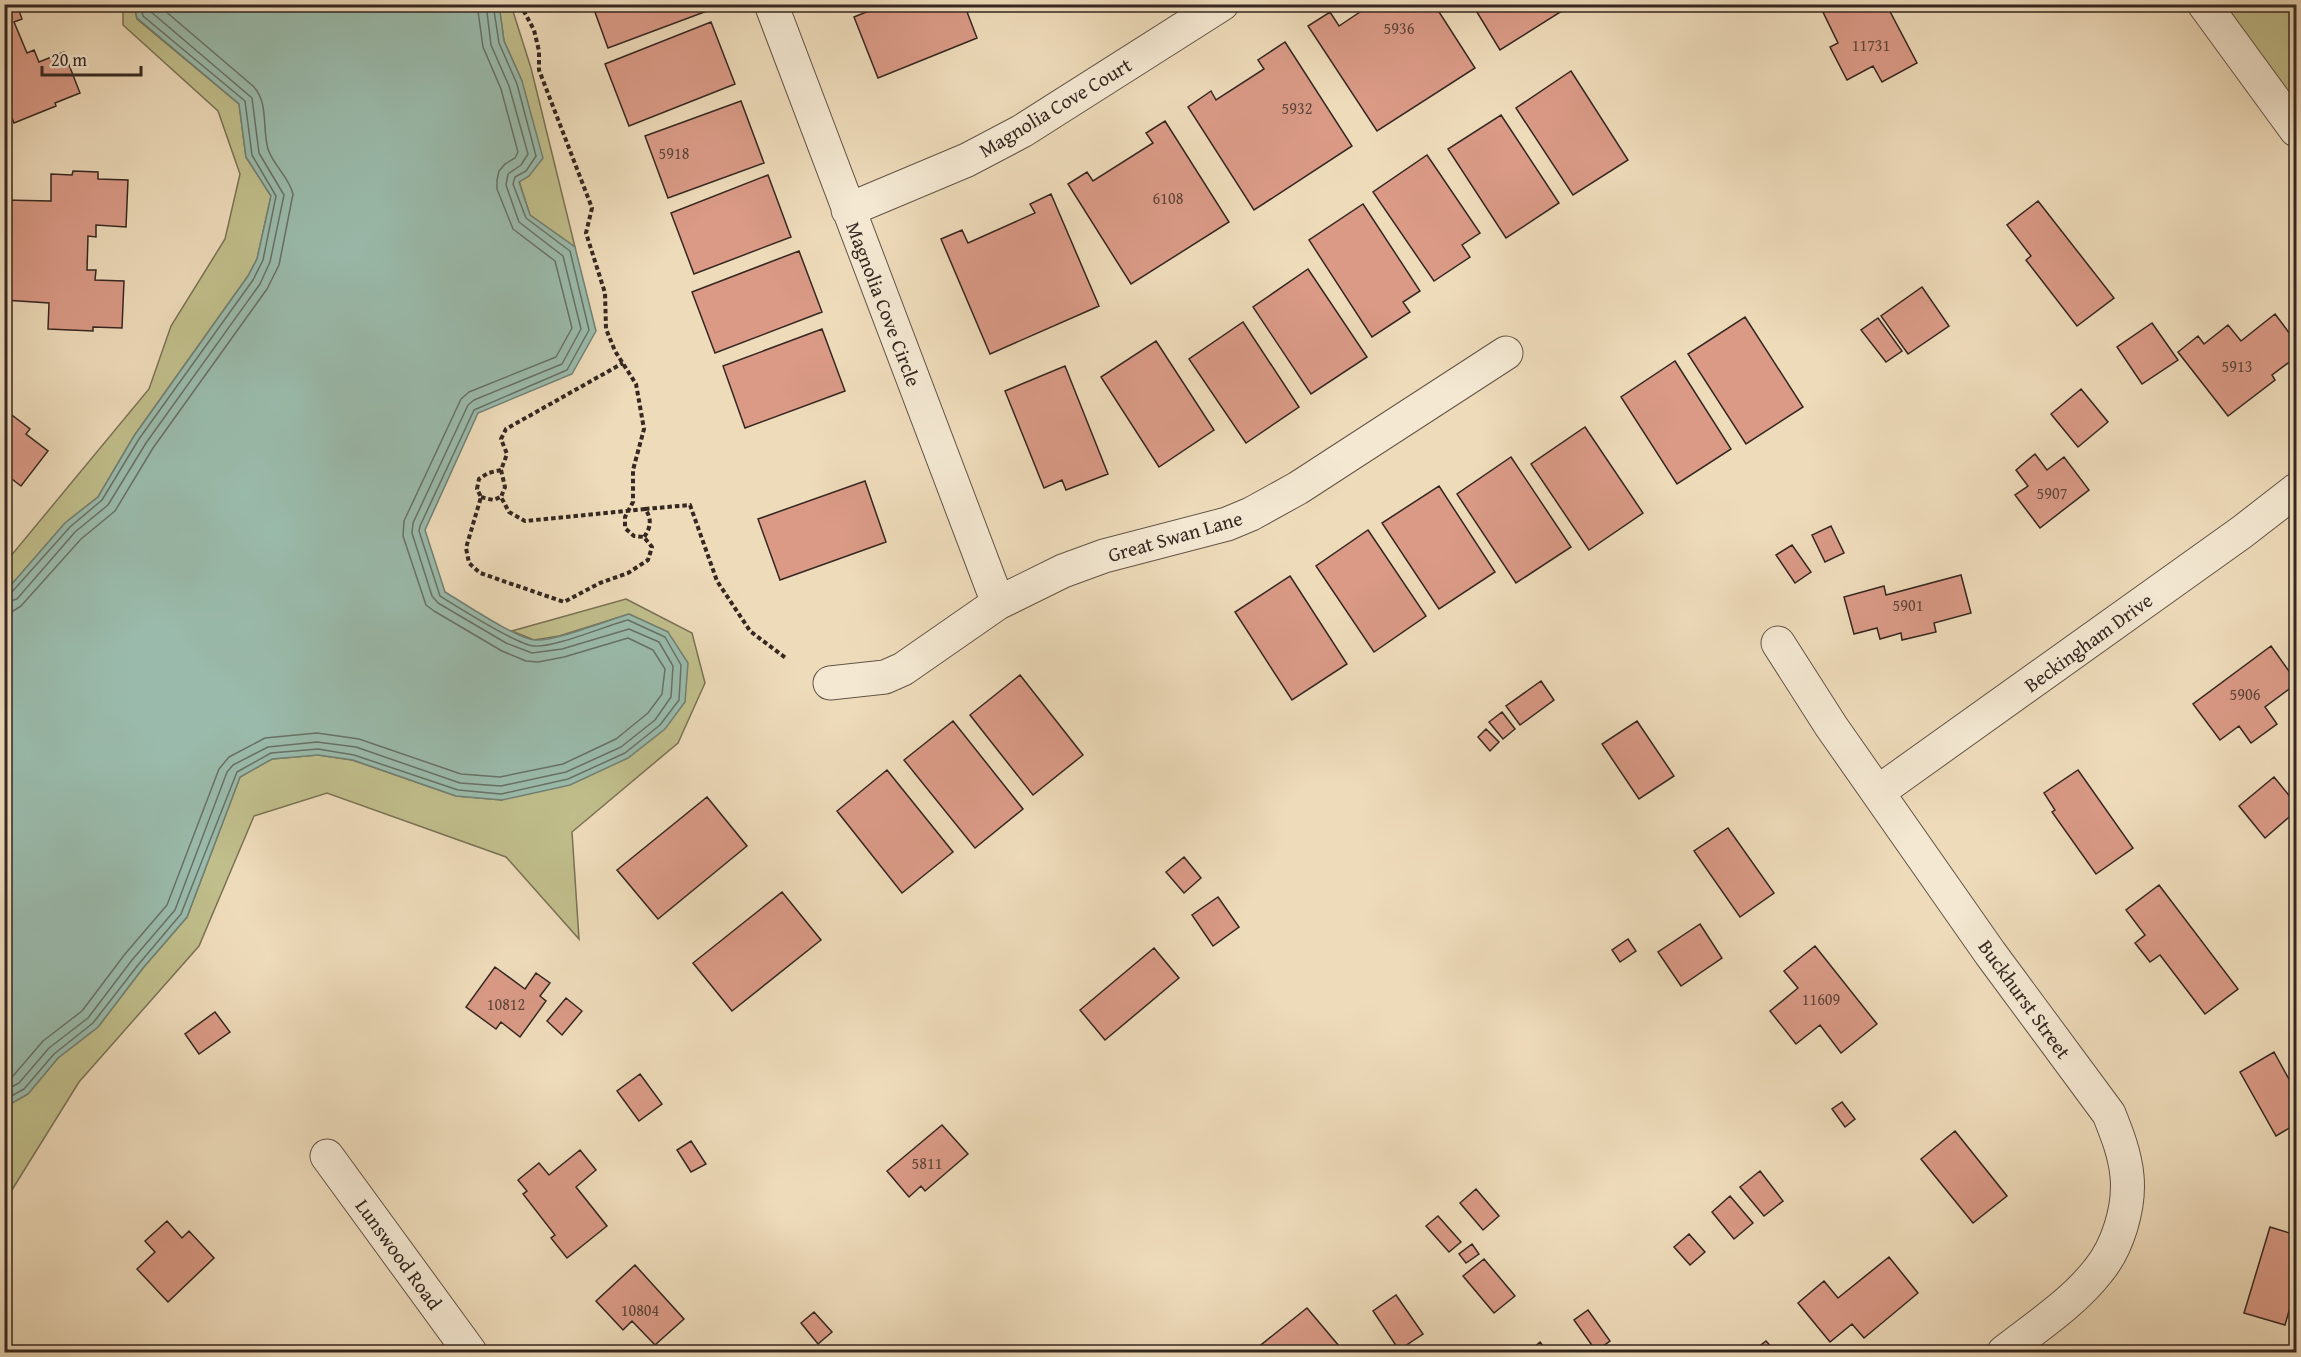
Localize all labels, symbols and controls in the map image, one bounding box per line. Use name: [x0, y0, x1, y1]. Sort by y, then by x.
house number: 5936: [1384, 16, 1415, 40]
house number: 11731: [1852, 33, 1890, 57]
scale bar: [42, 39, 141, 77]
text: 20 m: [51, 46, 87, 73]
street label: Magnolia Cove Court: [973, 50, 1137, 164]
house number: 5932: [1282, 96, 1312, 120]
house number: 5918: [659, 141, 690, 165]
house number: 6108: [1153, 186, 1184, 210]
street label: Magnolia Cove Circle: [839, 217, 929, 391]
house number: 5913: [2222, 354, 2252, 378]
house number: 5907: [2037, 481, 2068, 505]
street label: Great Swan Lane: [1104, 503, 1246, 569]
street label: Beckingham Drive: [2018, 585, 2158, 699]
house number: 5901: [1893, 593, 1923, 617]
house number: 5906: [2230, 682, 2261, 706]
street label: Buckhurst Street: [1972, 933, 2078, 1065]
house number: 11609: [1802, 987, 1841, 1011]
house number: 10812: [487, 992, 525, 1016]
house number: 5811: [912, 1151, 942, 1175]
street label: Lunswood Road: [349, 1192, 449, 1316]
house number: 10804: [621, 1298, 660, 1322]

